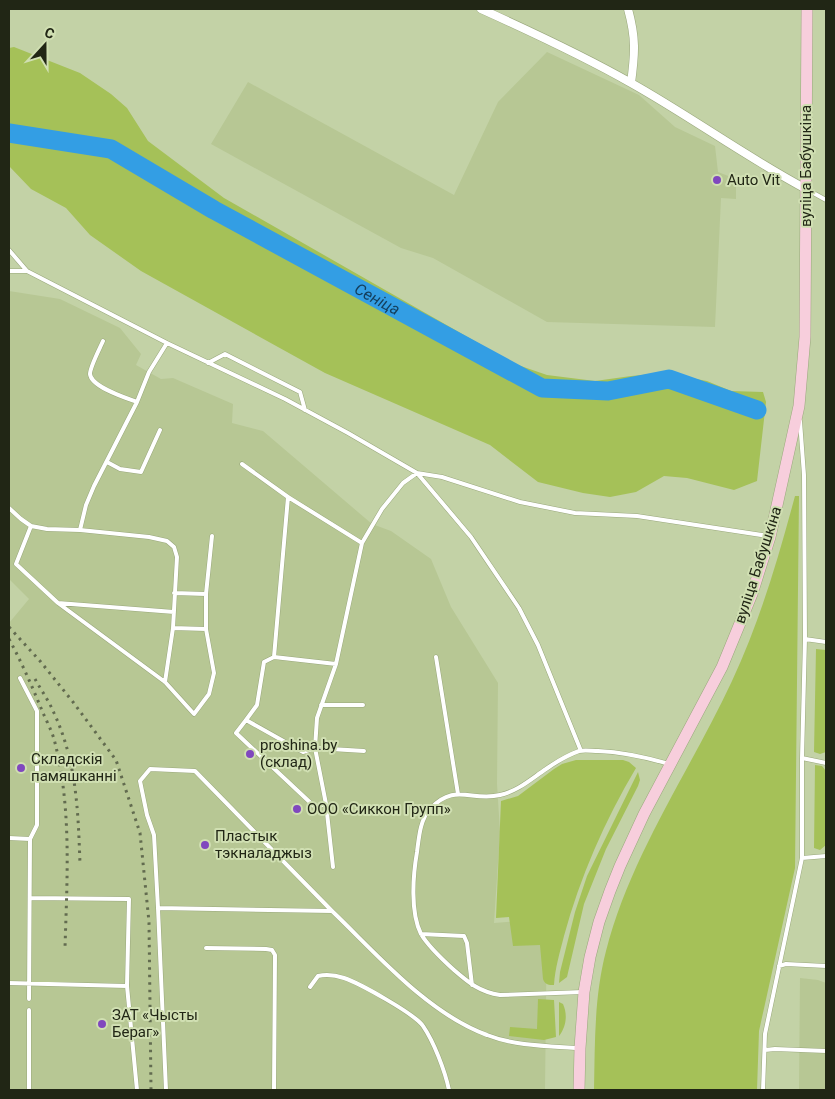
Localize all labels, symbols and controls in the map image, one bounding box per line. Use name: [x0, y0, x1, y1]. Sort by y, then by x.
north arrow: [20, 20, 70, 70]
text: С: [43, 24, 57, 42]
street label: вуліца Бабушкіна: [797, 105, 815, 227]
place label: Auto Vit: [727, 171, 780, 189]
marker: Auto Vit: [711, 174, 723, 186]
water label: Сеніца: [352, 279, 403, 319]
street label: вуліца Бабушкіна: [731, 504, 785, 626]
place label: рroshina.by (склад): [260, 736, 337, 771]
marker: рroshina.by (склад): [244, 748, 256, 760]
place label: Складскія памяшканні: [31, 750, 117, 785]
marker: Складскія памяшканні: [15, 762, 27, 774]
place label: ООО «Сиккон Групп»: [307, 800, 451, 818]
marker: ООО «Сиккон Групп»: [291, 803, 303, 815]
place label: Пластык тэкналаджыз: [215, 827, 312, 862]
marker: Пластык тэкналаджыз: [199, 839, 211, 851]
place label: ЗАТ «Чысты Бераг»: [112, 1006, 198, 1041]
marker: ЗАТ «Чысты Бераг»: [96, 1018, 108, 1030]

